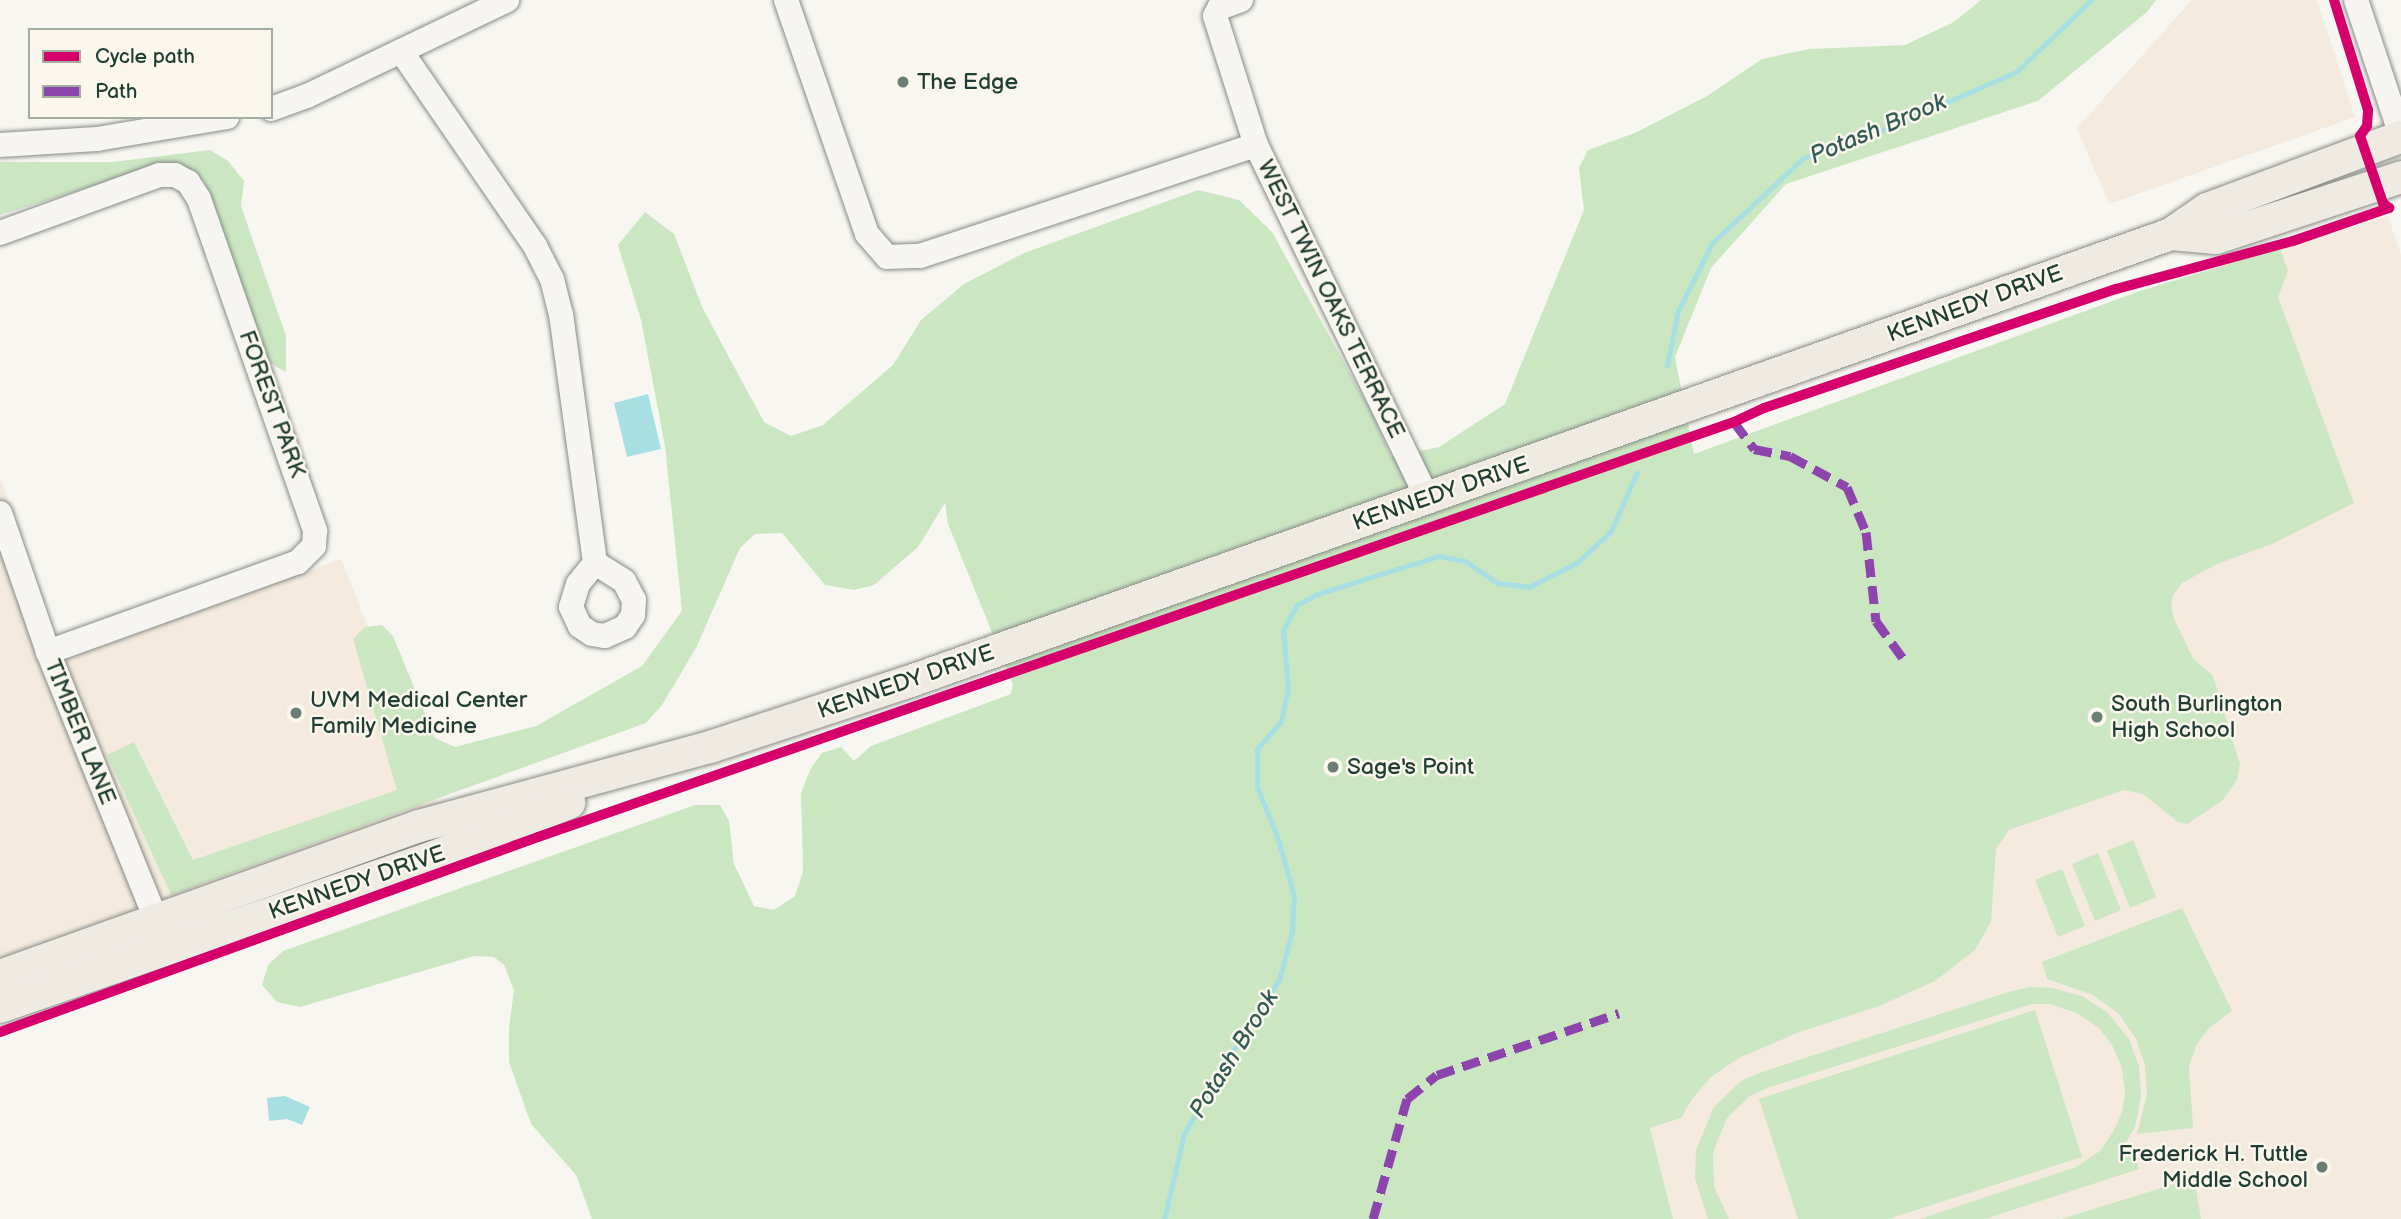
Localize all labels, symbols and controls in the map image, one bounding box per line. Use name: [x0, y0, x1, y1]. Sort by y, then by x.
legend: [28, 28, 273, 119]
text: Cycle path: [95, 44, 195, 69]
place label: The Edge: [917, 68, 1018, 96]
marker: The Edge: [895, 74, 911, 90]
text: Path: [95, 79, 137, 104]
water label: Potash Brook: [1805, 87, 1951, 171]
street label: WEST TWIN OAKS TERRACE: [1251, 155, 1411, 443]
street label: KENNEDY DRIVE: [1883, 259, 2067, 349]
street label: FOREST PARK: [233, 327, 311, 481]
street label: KENNEDY DRIVE: [1349, 451, 1533, 537]
street label: KENNEDY DRIVE: [814, 639, 998, 725]
street label: TIMBER LANE: [38, 655, 122, 809]
place label: UVM Medical Center Family Medicine: [310, 686, 527, 740]
place label: South Burlington High School: [2111, 690, 2283, 744]
marker: UVM Medical Center Family Medicine: [288, 705, 304, 721]
marker: South Burlington High School: [2089, 709, 2105, 725]
place label: Sage's Point: [1347, 753, 1474, 781]
marker: Sage's Point: [1325, 759, 1341, 775]
street label: KENNEDY DRIVE: [265, 840, 449, 926]
water label: Potash Brook: [1183, 985, 1285, 1123]
place label: Frederick H. Tuttle Middle School: [2117, 1140, 2308, 1194]
marker: Frederick H. Tuttle Middle School: [2314, 1159, 2330, 1175]

